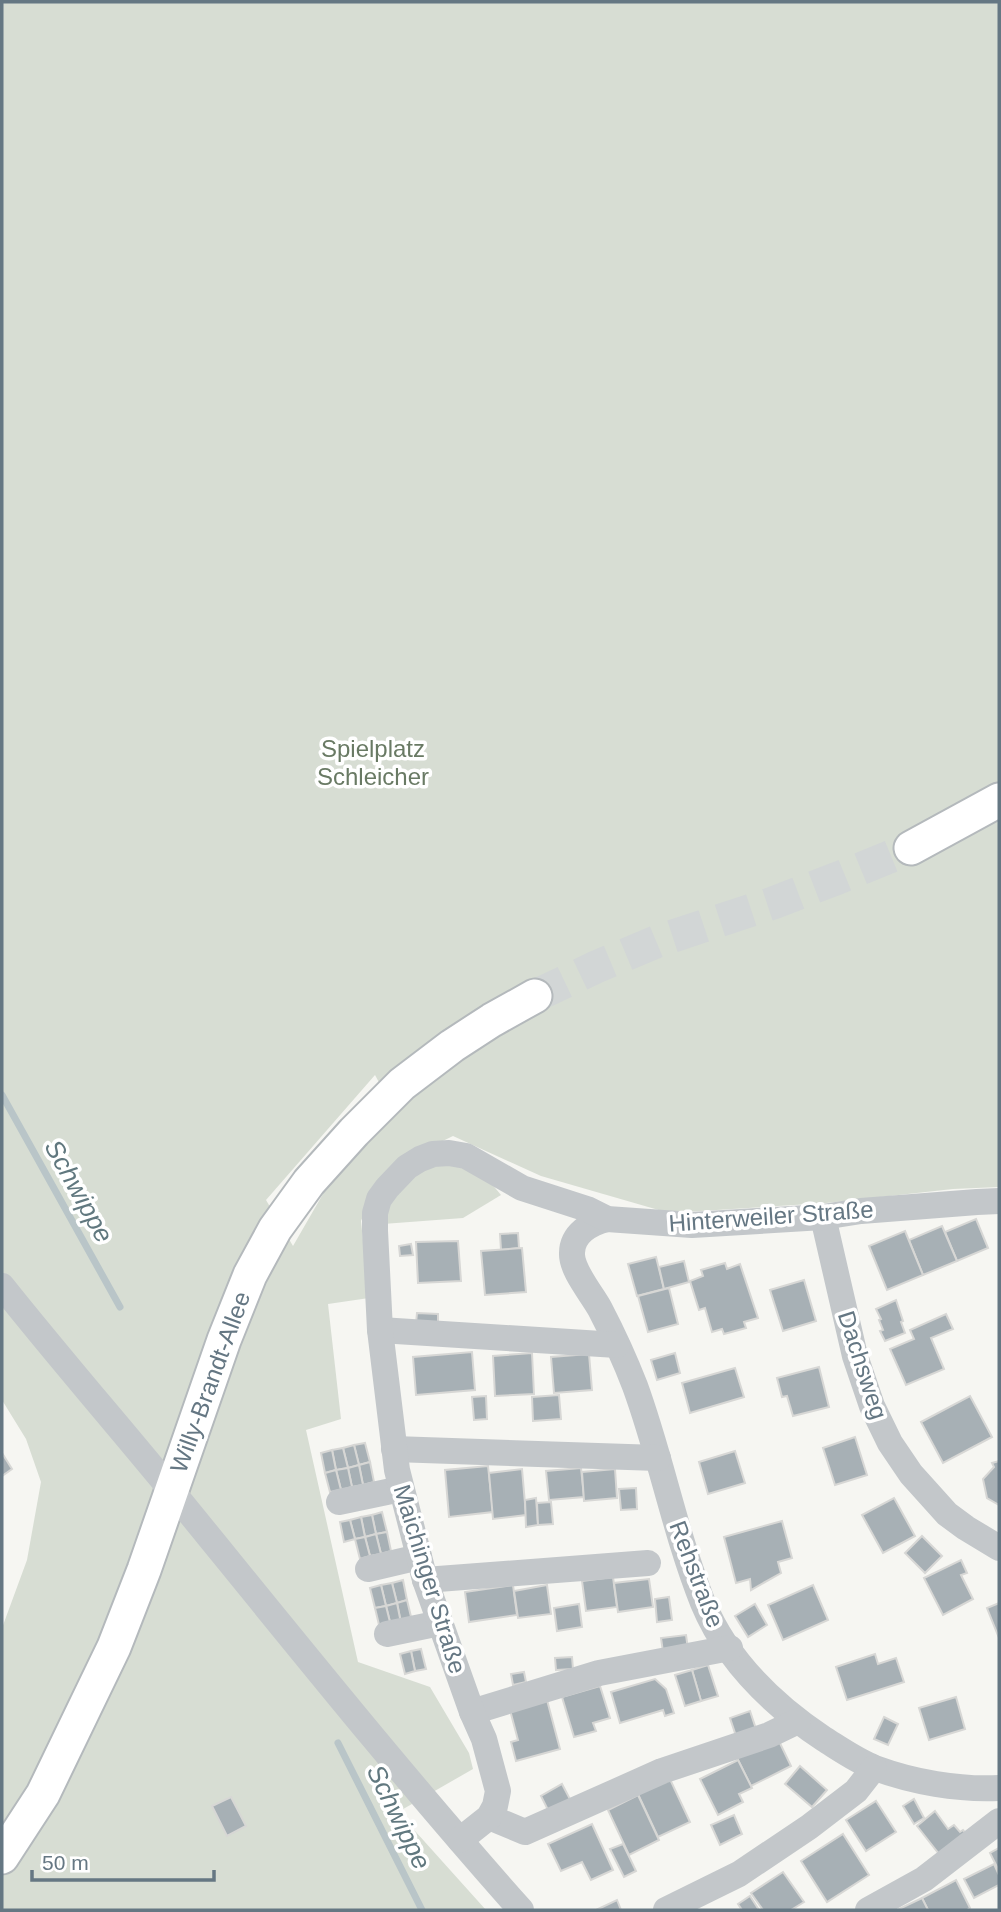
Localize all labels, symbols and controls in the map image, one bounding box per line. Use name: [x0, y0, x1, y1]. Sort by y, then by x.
park label: Spielplatz Schleicher: [317, 735, 429, 790]
water label: Schwippe: [39, 1134, 119, 1248]
street label: Hinterweiler Straße: [668, 1195, 874, 1237]
street label: Willy-Brandt-Allee: [165, 1288, 255, 1476]
street label: Dachsweg: [833, 1308, 893, 1422]
street label: Maichinger Straße: [388, 1481, 472, 1677]
street label: Rehstraße: [664, 1517, 730, 1631]
water label: Schwippe: [361, 1760, 437, 1874]
scale bar: [32, 1839, 214, 1883]
text: 50 m: [42, 1851, 89, 1874]

